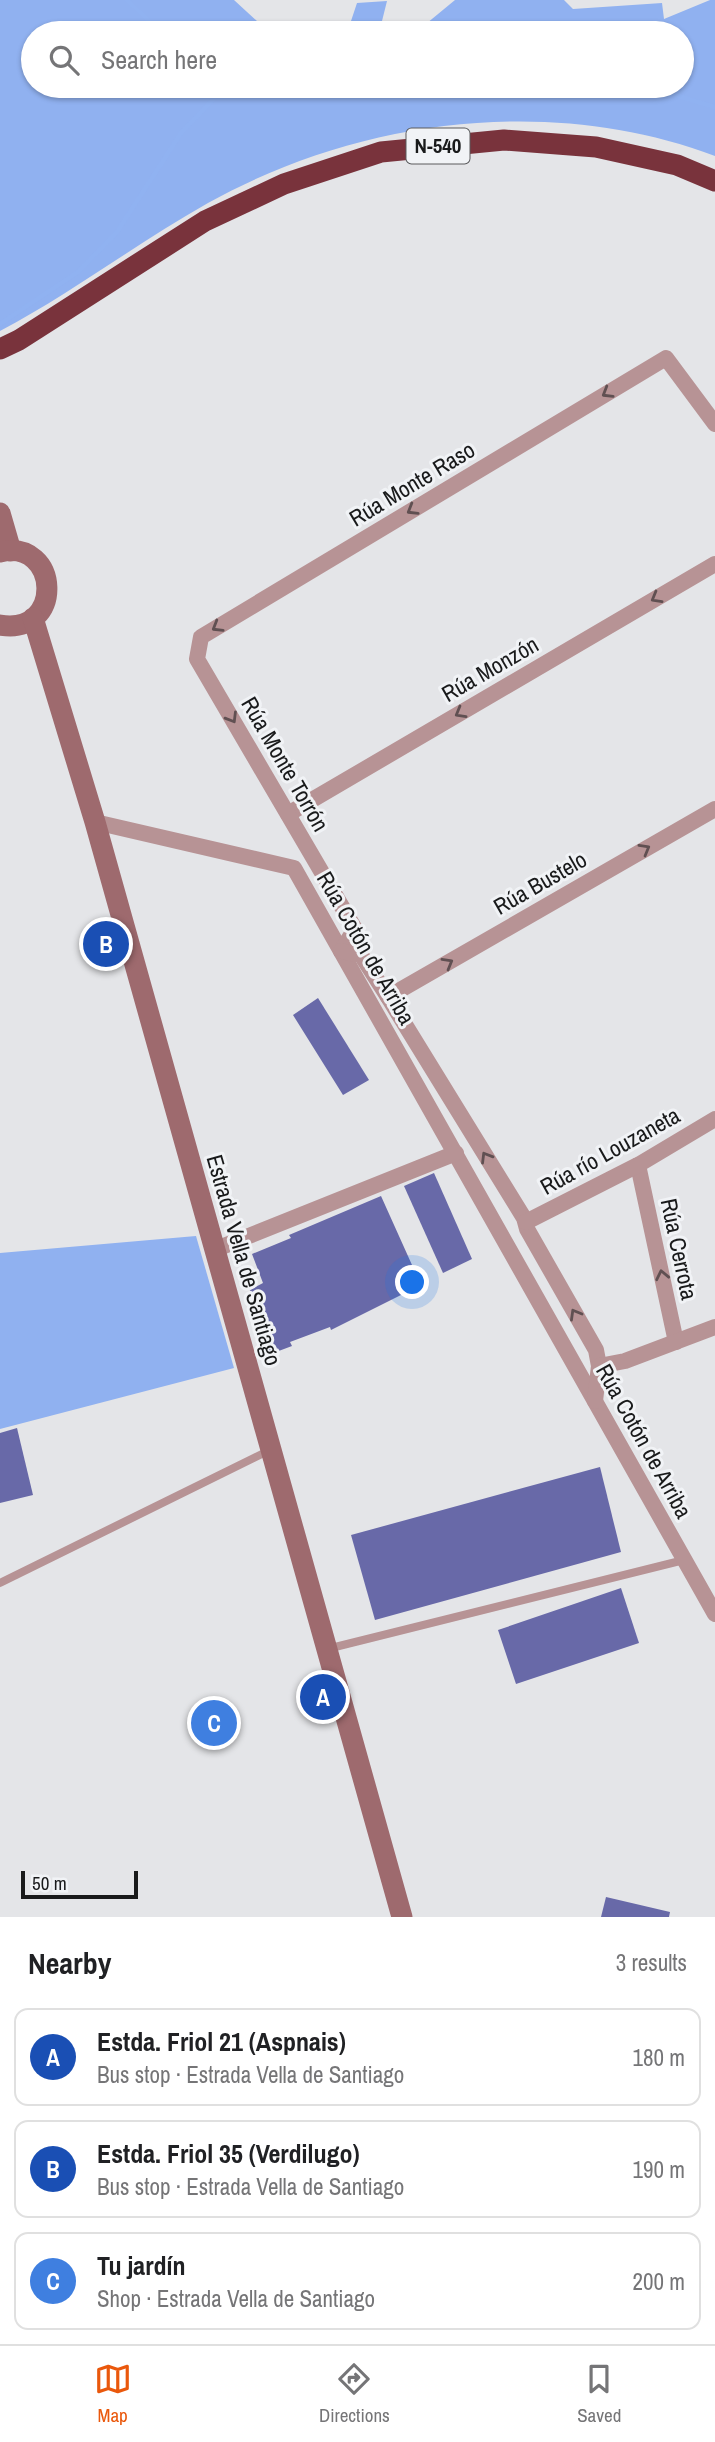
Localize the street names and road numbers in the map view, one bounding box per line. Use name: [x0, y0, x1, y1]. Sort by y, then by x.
road number: N-540: [406, 128, 470, 164]
street label: Rúa Monte Raso: [343, 434, 480, 533]
street label: Rúa Monzón: [436, 628, 544, 709]
street label: Rúa Monte Torrón: [234, 691, 337, 837]
street label: Rúa Bustelo: [488, 843, 592, 922]
street label: Rúa Cotón de Arriba: [310, 866, 423, 1030]
street label: Rúa río Louzaneta: [534, 1099, 686, 1202]
street label: Estrada Vella de Santiago: [200, 1151, 289, 1369]
street label: Rúa Cerrota: [654, 1195, 705, 1303]
street label: Rúa Cotón de Arriba: [589, 1358, 700, 1524]

